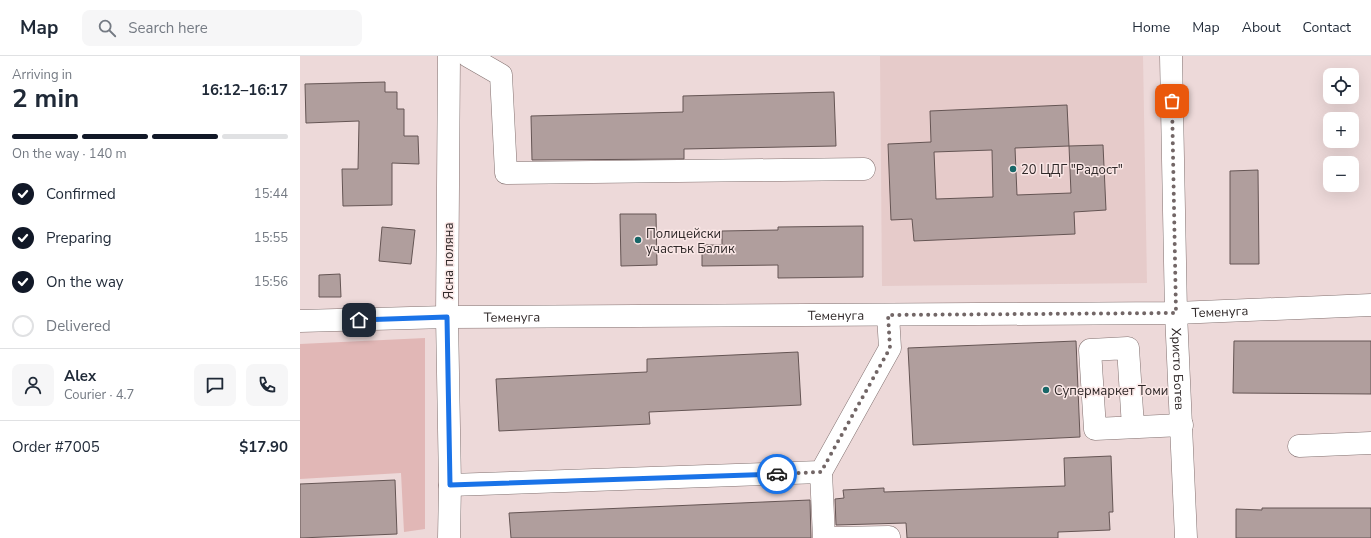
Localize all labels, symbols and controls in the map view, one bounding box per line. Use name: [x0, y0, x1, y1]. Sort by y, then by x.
search box: [82, 10, 362, 46]
text: Map: [20, 15, 58, 41]
icon: search: [96, 17, 118, 39]
text: Search here: [128, 18, 208, 38]
text: Home: [1132, 18, 1170, 37]
text: Map: [1192, 18, 1220, 37]
text: About: [1242, 18, 1281, 37]
text: Contact: [1303, 18, 1351, 37]
text: Arriving in: [12, 66, 72, 84]
map controls: [1323, 68, 1359, 192]
button: locate: [1323, 68, 1359, 104]
text: 16:12–16:17: [201, 80, 288, 100]
text: 2 min: [12, 81, 79, 116]
pin: [1155, 84, 1189, 118]
icon: bag: [1161, 90, 1183, 112]
button: +: [1323, 112, 1359, 148]
text: On the way · 140 m: [12, 145, 127, 163]
button: −: [1323, 156, 1359, 192]
place label: 20 ЦДГ "Радост": [1021, 161, 1123, 179]
marker: 20 ЦДГ "Радост": [1008, 164, 1018, 174]
icon: check: [12, 183, 34, 205]
text: Confirmed: [46, 184, 116, 204]
text: 15:44: [254, 185, 288, 203]
street label: Ясна поляна: [440, 223, 458, 299]
place label: Полицейски участък Балик: [646, 225, 735, 258]
icon: check: [12, 227, 34, 249]
text: Preparing: [46, 228, 111, 248]
text: 15:55: [254, 229, 288, 247]
marker: Полицейски участък Балик: [633, 235, 643, 245]
icon: check: [12, 271, 34, 293]
text: On the way: [46, 272, 124, 292]
text: 15:56: [254, 273, 288, 291]
street label: Теменуга: [1191, 302, 1249, 322]
pin: [342, 303, 376, 337]
street label: Теменуга: [808, 307, 864, 325]
street label: Теменуга: [484, 308, 540, 327]
icon: home: [348, 309, 370, 331]
text: Delivered: [46, 316, 111, 336]
street label: Христо Ботев: [1167, 327, 1188, 410]
button: person: [12, 364, 54, 406]
button: chat: [194, 364, 236, 406]
button: phone: [246, 364, 288, 406]
text: Alex: [64, 366, 96, 386]
place label: Супермаркет Томи: [1054, 382, 1168, 400]
marker: Супермаркет Томи: [1041, 385, 1051, 395]
text: Courier · 4.7: [64, 386, 134, 404]
text: Order #7005: [12, 437, 100, 457]
text: $17.90: [239, 437, 288, 457]
courier: [757, 454, 797, 494]
icon: car: [766, 463, 788, 485]

